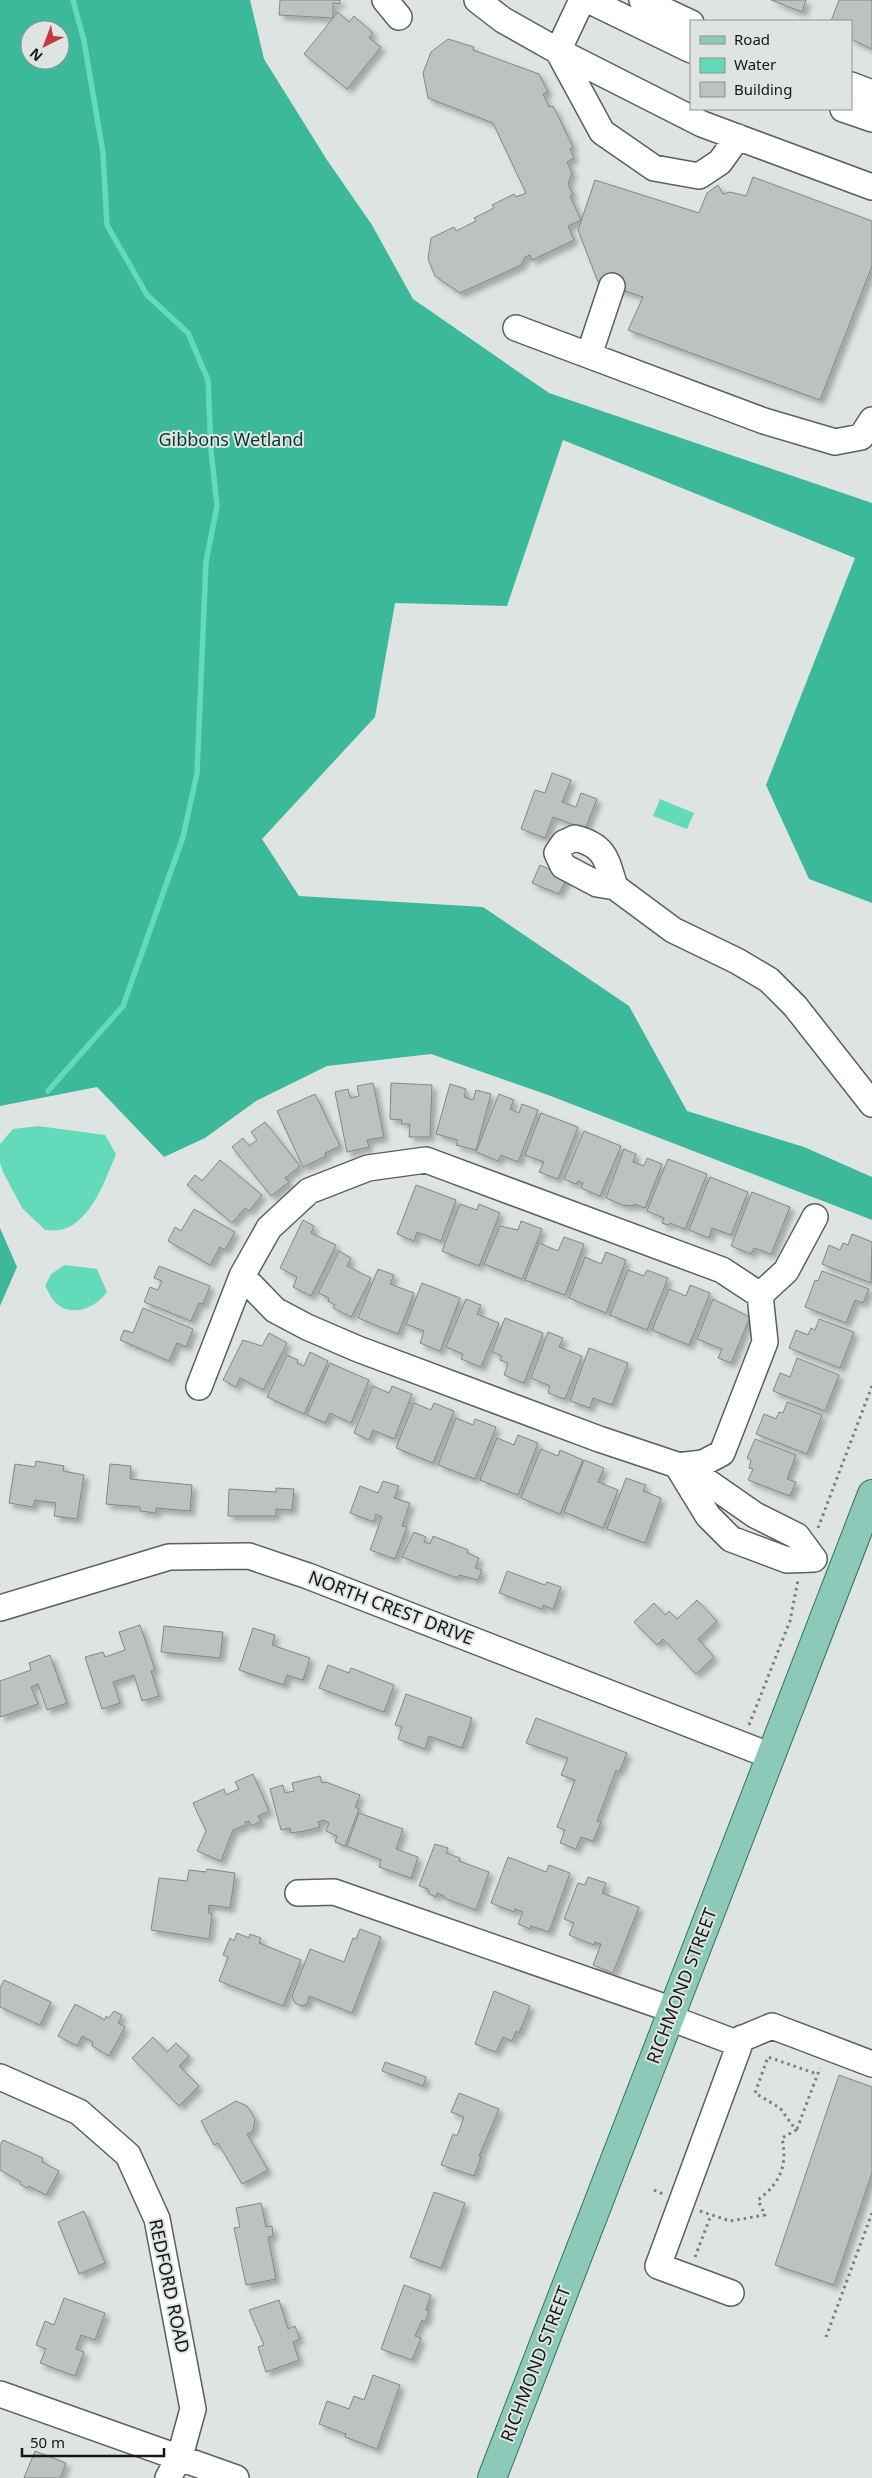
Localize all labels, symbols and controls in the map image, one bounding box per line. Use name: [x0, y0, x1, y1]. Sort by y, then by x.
north arrow: [20, 20, 70, 70]
legend: [690, 20, 852, 110]
text: Road: [734, 29, 770, 49]
text: N: [25, 44, 47, 66]
text: Water: [734, 54, 776, 74]
text: Building: [734, 79, 792, 99]
park label: Gibbons Wetland: [158, 427, 304, 451]
street label: NORTH CREST DRIVE: [305, 1564, 478, 1650]
street label: RICHMOND STREET: [640, 1904, 722, 2067]
street label: REDFORD ROAD: [144, 2217, 196, 2355]
street label: RICHMOND STREET: [494, 2282, 576, 2445]
scale bar: [22, 2426, 165, 2458]
text: 50 m: [30, 2432, 65, 2452]

